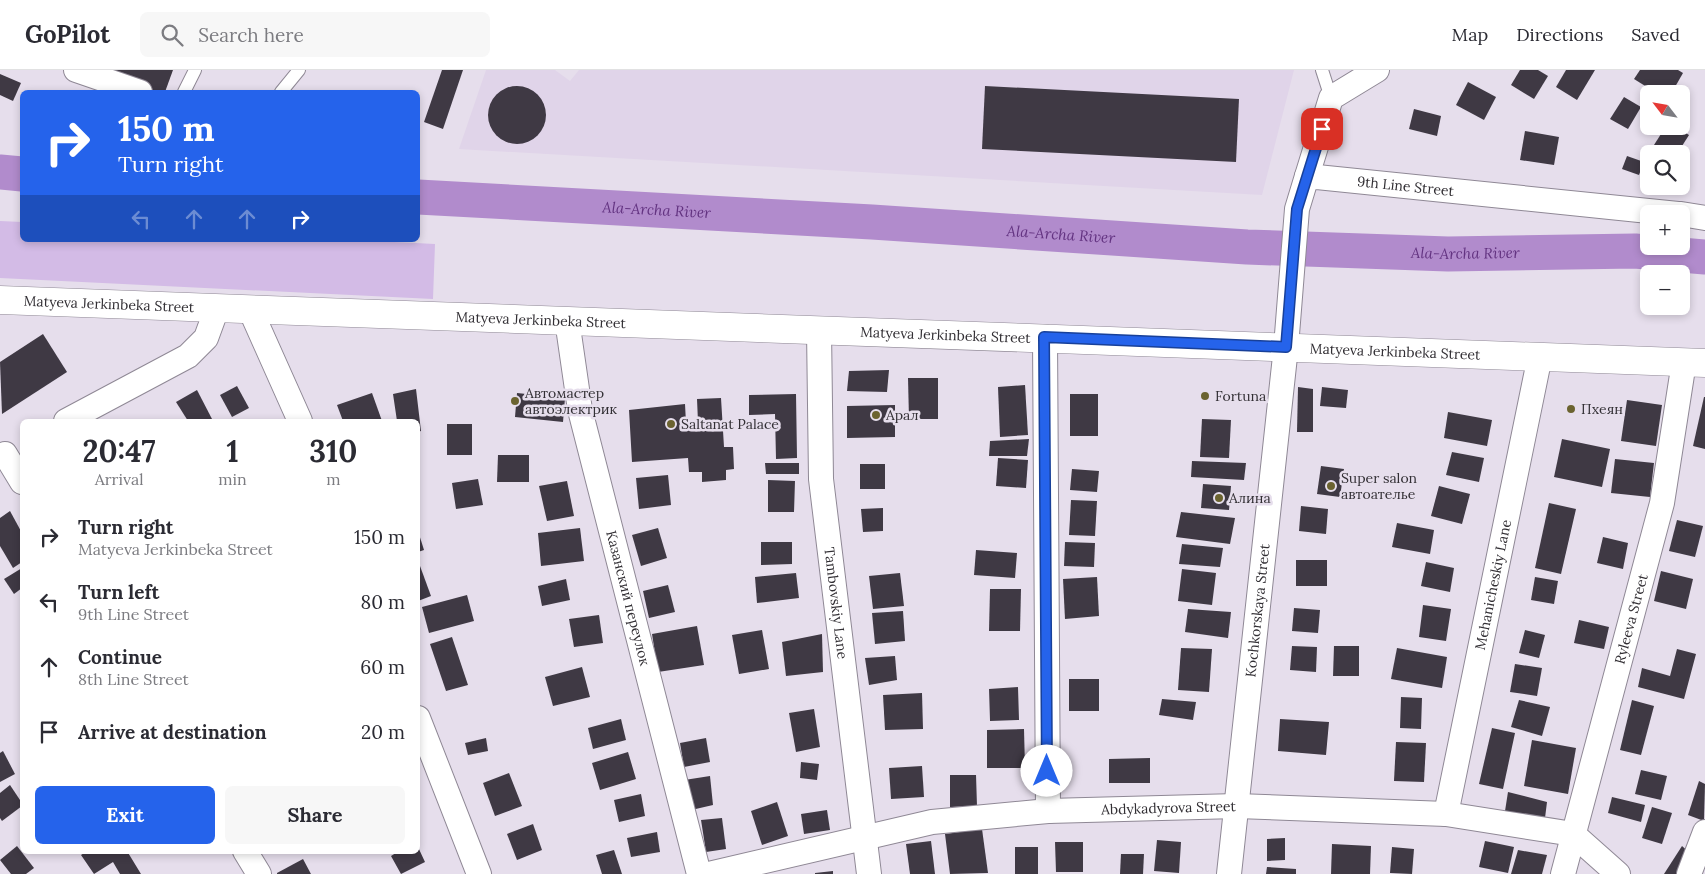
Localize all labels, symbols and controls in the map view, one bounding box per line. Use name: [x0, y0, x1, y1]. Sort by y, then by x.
search box: [140, 12, 490, 57]
text: GoPilot: [25, 19, 110, 50]
icon: search: [158, 21, 186, 49]
text: Search here: [198, 23, 304, 47]
text: Map: [1452, 23, 1488, 46]
text: Directions: [1516, 23, 1603, 46]
text: Saved: [1631, 23, 1680, 46]
north arrow: [1640, 85, 1690, 135]
map controls: [1640, 85, 1690, 315]
text: 150 m: [118, 106, 215, 151]
pin: [1301, 108, 1343, 150]
icon: right: [35, 110, 100, 175]
icon: arrive: [1308, 115, 1336, 143]
button: search: [1640, 145, 1690, 195]
text: Turn right: [118, 150, 223, 178]
street label: 9th Line Street: [1356, 172, 1455, 200]
water label: Ala-Archa River: [601, 197, 712, 222]
icon: left: [127, 205, 155, 233]
icon: ahead: [180, 205, 208, 233]
icon: ahead: [233, 205, 261, 233]
icon: right: [286, 205, 314, 233]
button: +: [1640, 205, 1690, 255]
water label: Ala-Archa River: [1005, 221, 1116, 247]
water label: Ala-Archa River: [1410, 243, 1520, 263]
button: −: [1640, 265, 1690, 315]
street label: Matyeva Jerkinbeka Street: [23, 292, 195, 316]
street label: Matyeva Jerkinbeka Street: [455, 308, 627, 332]
street label: Matyeva Jerkinbeka Street: [860, 323, 1032, 347]
street label: Matyeva Jerkinbeka Street: [1309, 339, 1481, 364]
place label: Автомастер автоэлектрик: [524, 384, 618, 418]
place label: Fortuna: [1215, 387, 1266, 405]
marker: Fortuna: [1199, 390, 1211, 402]
marker: Автомастер автоэлектрик: [509, 395, 521, 407]
place label: Пхеян: [1581, 400, 1623, 418]
marker: Пхеян: [1565, 403, 1577, 415]
place label: Арал: [885, 406, 919, 424]
marker: Арал: [870, 409, 882, 421]
place label: Saltanat Palace: [681, 415, 779, 433]
marker: Saltanat Palace: [665, 418, 677, 430]
text: 20:47: [83, 432, 156, 470]
text: 1: [226, 432, 239, 470]
text: 310: [309, 432, 357, 470]
text: Arrival: [95, 469, 144, 489]
text: min: [218, 469, 247, 489]
text: m: [326, 469, 341, 489]
place label: Super salon автоателье: [1341, 469, 1418, 503]
marker: Super salon автоателье: [1325, 480, 1337, 492]
place label: Алина: [1228, 489, 1271, 507]
marker: Алина: [1213, 492, 1225, 504]
text: Turn right: [78, 515, 174, 539]
street label: Mehanicheskiy Lane: [1471, 518, 1515, 652]
icon: right: [35, 523, 63, 551]
text: 150 m: [354, 525, 405, 549]
street label: Казанский переулок: [602, 528, 654, 668]
text: Matyeva Jerkinbeka Street: [78, 539, 273, 559]
street label: Kochkorskaya Street: [1241, 542, 1274, 678]
street label: Tambovskiy Lane: [820, 546, 852, 660]
street label: Ryleeva Street: [1610, 571, 1652, 666]
text: Turn left: [78, 580, 159, 604]
icon: left: [35, 588, 63, 616]
text: 80 m: [361, 590, 405, 614]
text: 9th Line Street: [78, 604, 189, 624]
text: Continue: [78, 645, 162, 669]
icon: ahead: [35, 653, 63, 681]
text: 60 m: [360, 655, 405, 679]
text: 8th Line Street: [78, 669, 189, 689]
icon: arrive: [35, 718, 63, 746]
text: Arrive at destination: [78, 720, 267, 744]
text: 20 m: [361, 720, 405, 744]
position arrow: [1020, 744, 1072, 796]
button: Exit: [35, 786, 215, 844]
button: Share: [225, 786, 405, 844]
street label: Abdykadyrova Street: [1100, 797, 1237, 819]

